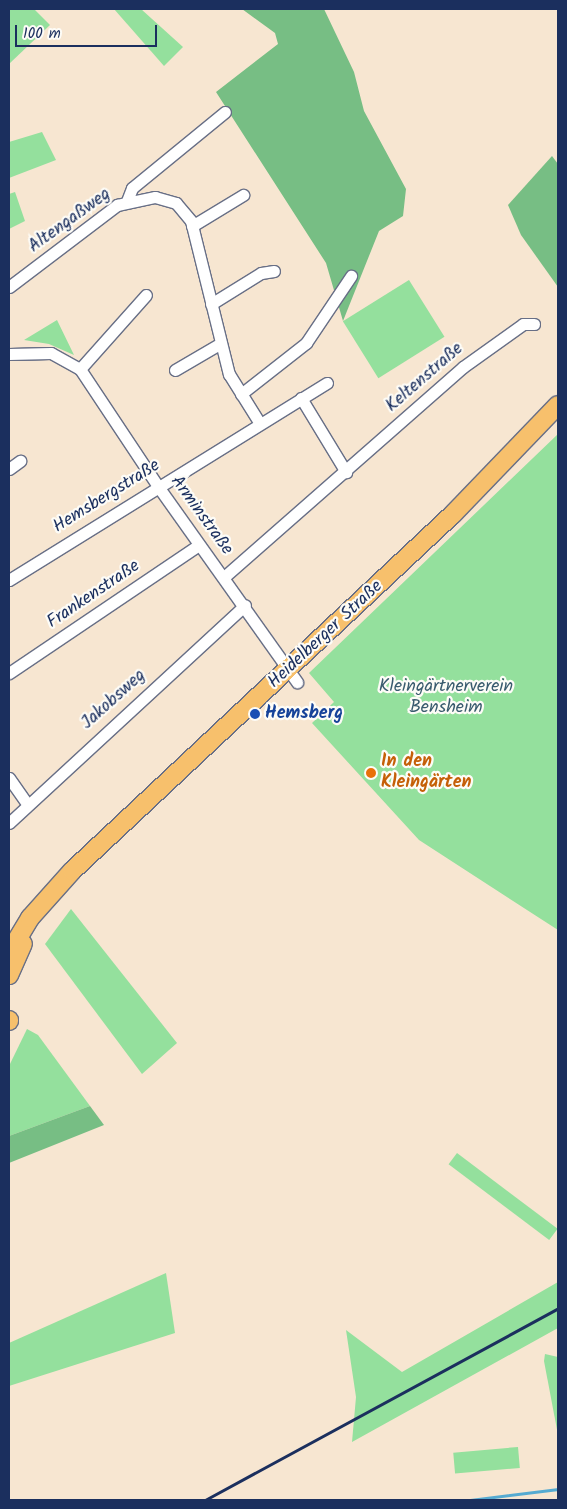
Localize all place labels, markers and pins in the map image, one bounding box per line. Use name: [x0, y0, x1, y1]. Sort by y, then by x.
place label: Hemsberg: [265, 703, 343, 725]
marker: Hemsberg: [249, 708, 261, 720]
place label: In den Kleingärten: [381, 752, 471, 794]
marker: In den Kleingärten: [365, 767, 377, 779]

